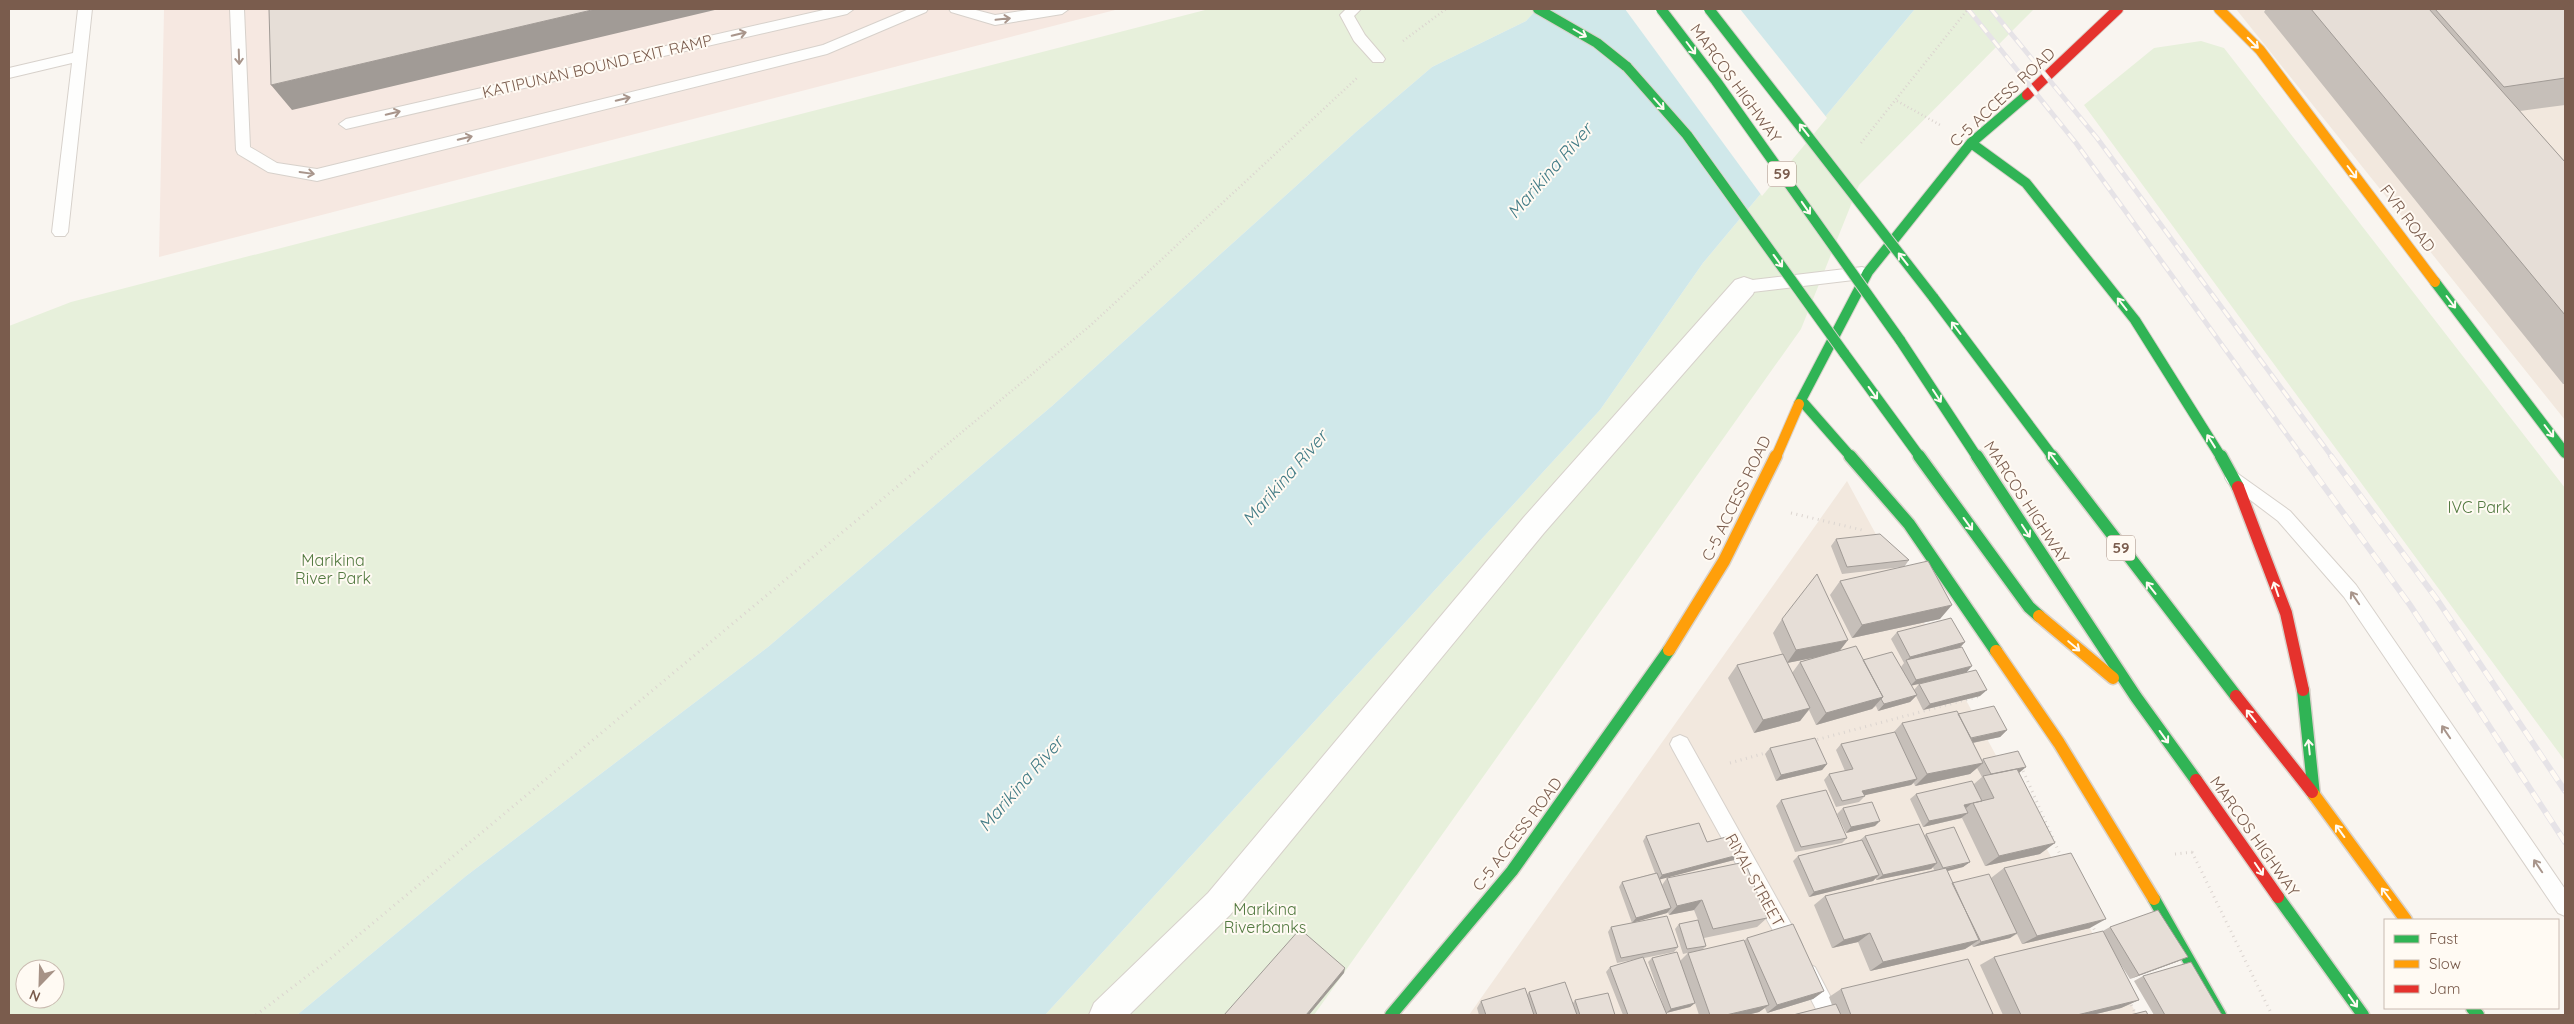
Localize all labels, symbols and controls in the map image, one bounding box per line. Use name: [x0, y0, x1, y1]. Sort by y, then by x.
one-way arrow: [994, 14, 1010, 24]
street label: MARCOS HIGHWAY: [1686, 20, 1786, 146]
one-way arrow: [731, 29, 747, 38]
one-way arrow: [1572, 29, 1587, 38]
street label: KATIPUNAN BOUND EXIT RAMP: [480, 30, 714, 102]
one-way arrow: [2247, 37, 2259, 50]
one-way arrow: [1685, 41, 1696, 54]
street label: C-5 ACCESS ROAD: [1945, 43, 2059, 151]
one-way arrow: [234, 49, 244, 65]
one-way arrow: [614, 94, 630, 103]
one-way arrow: [1653, 97, 1665, 110]
one-way arrow: [385, 108, 401, 117]
water label: Marikina River: [1502, 117, 1599, 223]
one-way arrow: [1798, 124, 1809, 137]
one-way arrow: [456, 133, 472, 142]
road number: 59: [1768, 162, 1796, 186]
one-way arrow: [2347, 165, 2358, 178]
one-way arrow: [299, 168, 315, 178]
street label: FVR ROAD: [2376, 180, 2440, 256]
one-way arrow: [1801, 201, 1811, 215]
one-way arrow: [1898, 253, 1909, 266]
one-way arrow: [1773, 254, 1783, 268]
one-way arrow: [2445, 295, 2456, 308]
one-way arrow: [2117, 298, 2128, 311]
one-way arrow: [1951, 321, 1961, 335]
one-way arrow: [1868, 386, 1878, 400]
one-way arrow: [1932, 388, 1942, 402]
water label: Marikina River: [1237, 424, 1334, 530]
one-way arrow: [2544, 424, 2554, 438]
street label: C-5 ACCESS ROAD: [1697, 432, 1775, 564]
one-way arrow: [2205, 434, 2215, 448]
street label: MARCOS HIGHWAY: [1980, 437, 2074, 567]
one-way arrow: [2048, 452, 2059, 465]
park label: IVC Park: [2447, 497, 2511, 517]
one-way arrow: [1963, 517, 1974, 530]
one-way arrow: [2021, 524, 2031, 538]
road number: 59: [2107, 536, 2135, 560]
park label: Marikina River Park: [295, 550, 371, 588]
one-way arrow: [2271, 581, 2280, 597]
one-way arrow: [2145, 582, 2156, 595]
one-way arrow: [2350, 591, 2360, 605]
one-way arrow: [2068, 640, 2081, 652]
one-way arrow: [2246, 710, 2257, 723]
one-way arrow: [2441, 725, 2451, 739]
one-way arrow: [2159, 729, 2169, 743]
water label: Marikina River: [973, 730, 1070, 836]
one-way arrow: [2304, 739, 2314, 755]
street label: MARCOS HIGHWAY: [2206, 772, 2304, 900]
street label: C-5 ACCESS ROAD: [1468, 773, 1566, 895]
one-way arrow: [2335, 824, 2345, 838]
street label: RIYAL STREET: [1721, 830, 1789, 930]
one-way arrow: [2533, 859, 2543, 873]
one-way arrow: [2254, 861, 2264, 875]
one-way arrow: [2381, 888, 2392, 901]
park label: Marikina Riverbanks: [1224, 899, 1306, 937]
legend: [2384, 919, 2559, 1009]
text: Fast: [2429, 929, 2458, 948]
text: Slow: [2429, 954, 2461, 973]
north arrow: [15, 959, 65, 1009]
text: Jam: [2429, 979, 2460, 998]
text: N: [27, 986, 43, 1006]
one-way arrow: [2348, 994, 2358, 1008]

